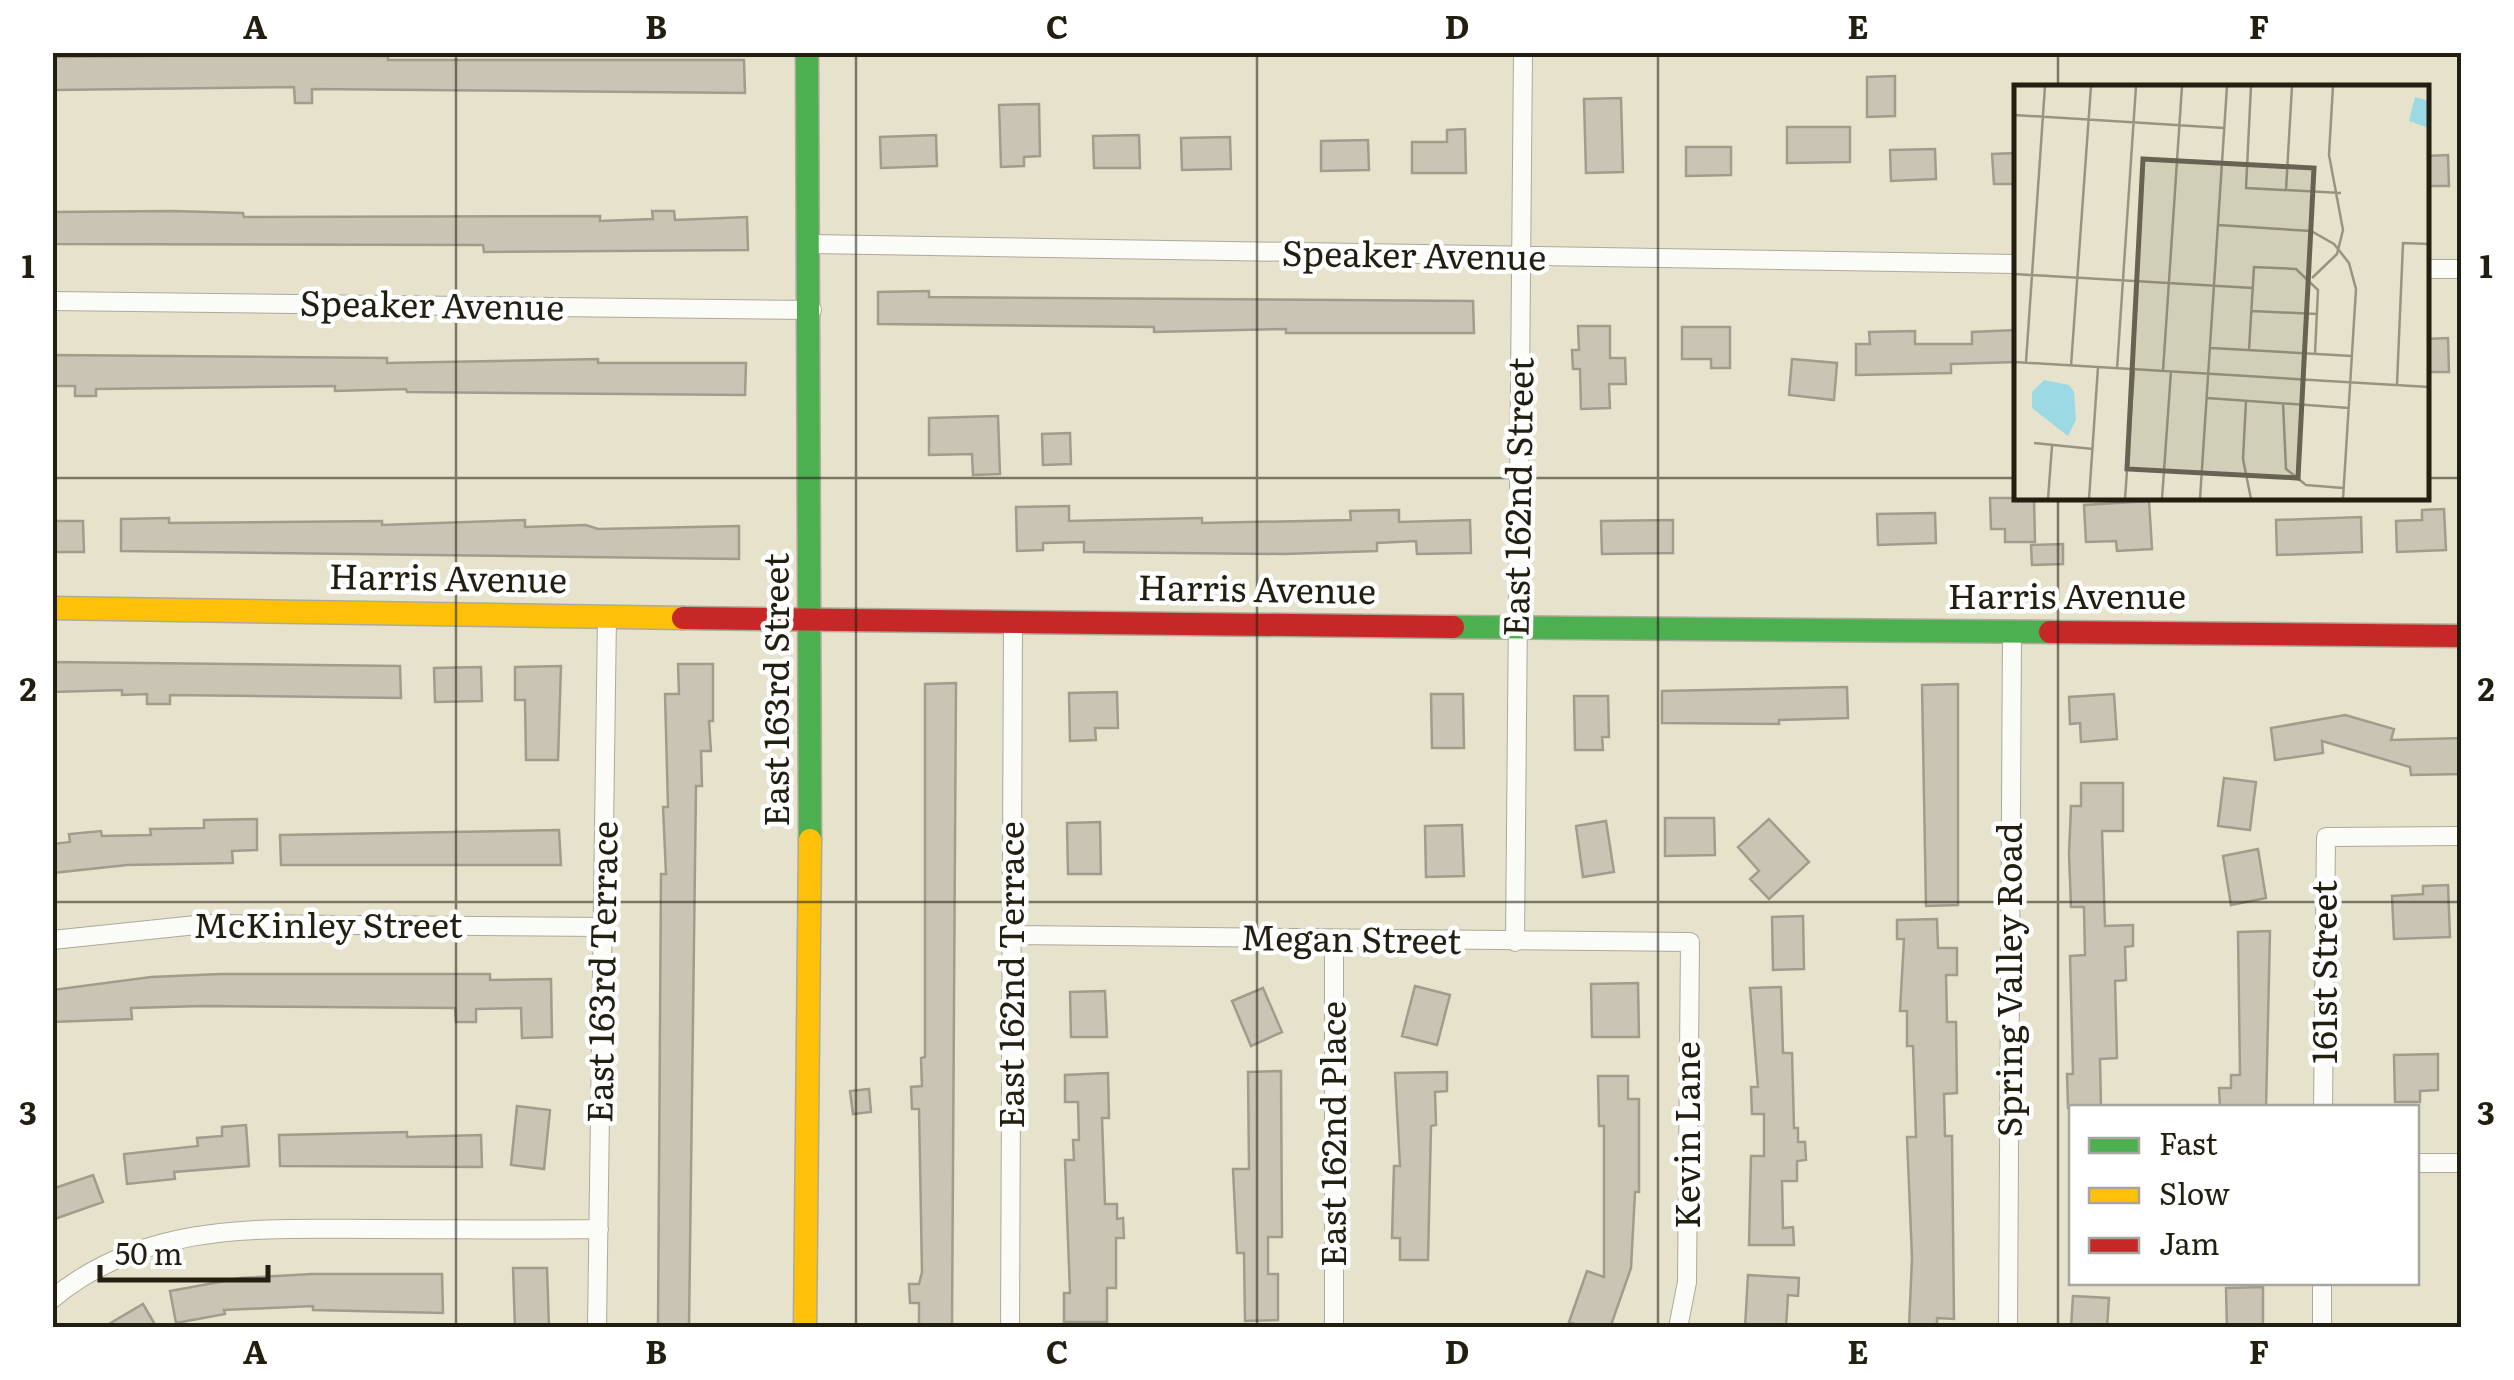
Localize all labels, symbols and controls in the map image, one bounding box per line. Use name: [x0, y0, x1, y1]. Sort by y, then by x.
text: A: [243, 1, 267, 49]
text: B: [645, 1, 667, 49]
text: C: [1046, 1, 1068, 49]
text: D: [1445, 1, 1469, 49]
text: E: [1847, 1, 1869, 49]
text: F: [2249, 1, 2269, 49]
inset map: [2014, 85, 2429, 500]
street label: Speaker Avenue: [1281, 225, 1547, 281]
text: 1: [21, 240, 35, 288]
text: 1: [2479, 240, 2493, 288]
street label: Speaker Avenue: [299, 275, 565, 331]
street label: East 162nd Street: [1488, 357, 1544, 637]
street label: Harris Avenue: [328, 548, 568, 604]
street label: East 163rd Street: [748, 553, 800, 827]
street label: Harris Avenue: [1137, 559, 1377, 615]
street label: Harris Avenue: [1948, 568, 2186, 620]
text: 2: [19, 663, 37, 711]
text: 2: [2477, 663, 2495, 711]
street label: East 163rd Terrace: [571, 820, 629, 1124]
street label: East 162nd Terrace: [983, 821, 1035, 1129]
street label: Spring Valley Road: [1981, 822, 2033, 1138]
street label: 161st Street: [2296, 880, 2348, 1064]
street label: McKinley Street: [193, 897, 463, 949]
street label: Megan Street: [1240, 909, 1462, 965]
street label: East 162nd Place: [1305, 1001, 1357, 1267]
street label: Kevin Lane: [1659, 1041, 1711, 1229]
text: 3: [19, 1087, 37, 1135]
text: 3: [2477, 1087, 2495, 1135]
legend: [2069, 1105, 2419, 1285]
text: Fast: [2159, 1120, 2218, 1164]
text: Slow: [2159, 1170, 2230, 1214]
scale bar: [100, 1220, 268, 1282]
text: Jam: [2159, 1220, 2219, 1264]
text: 50 m: [115, 1230, 183, 1274]
text: A: [243, 1326, 267, 1374]
text: B: [645, 1326, 667, 1374]
text: C: [1046, 1326, 1068, 1374]
text: D: [1445, 1326, 1469, 1374]
text: E: [1847, 1326, 1869, 1374]
text: F: [2249, 1326, 2269, 1374]

